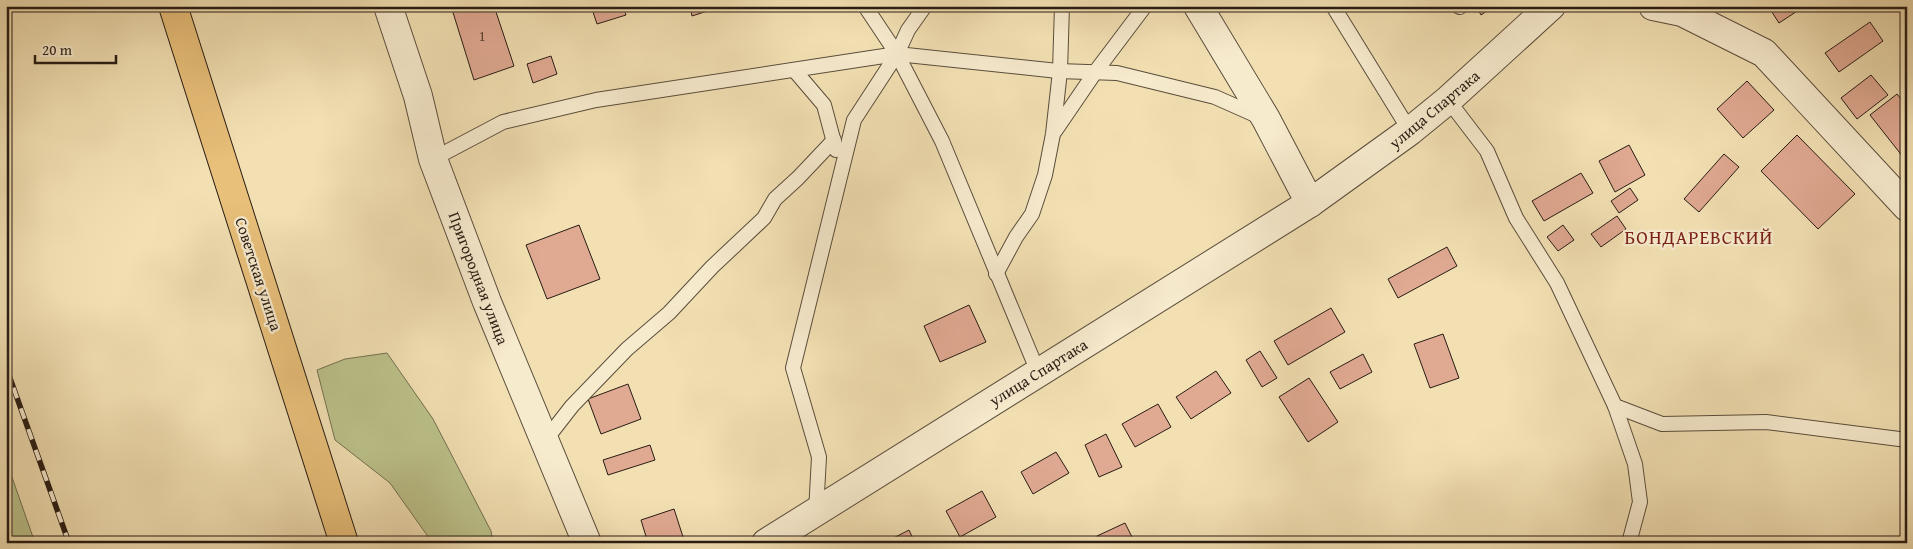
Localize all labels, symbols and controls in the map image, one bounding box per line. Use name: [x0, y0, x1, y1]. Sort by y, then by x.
house number: 1: [479, 26, 485, 46]
scale bar: [35, 32, 116, 64]
text: 20 m: [42, 39, 73, 60]
street label: улица Спартака: [1383, 64, 1485, 155]
street label: Пригородная улица: [443, 208, 516, 348]
street label: Советская улица: [229, 214, 289, 334]
district label: БОНДАРЕВСКИЙ: [1625, 223, 1773, 251]
street label: улица Спартака: [983, 332, 1092, 412]

